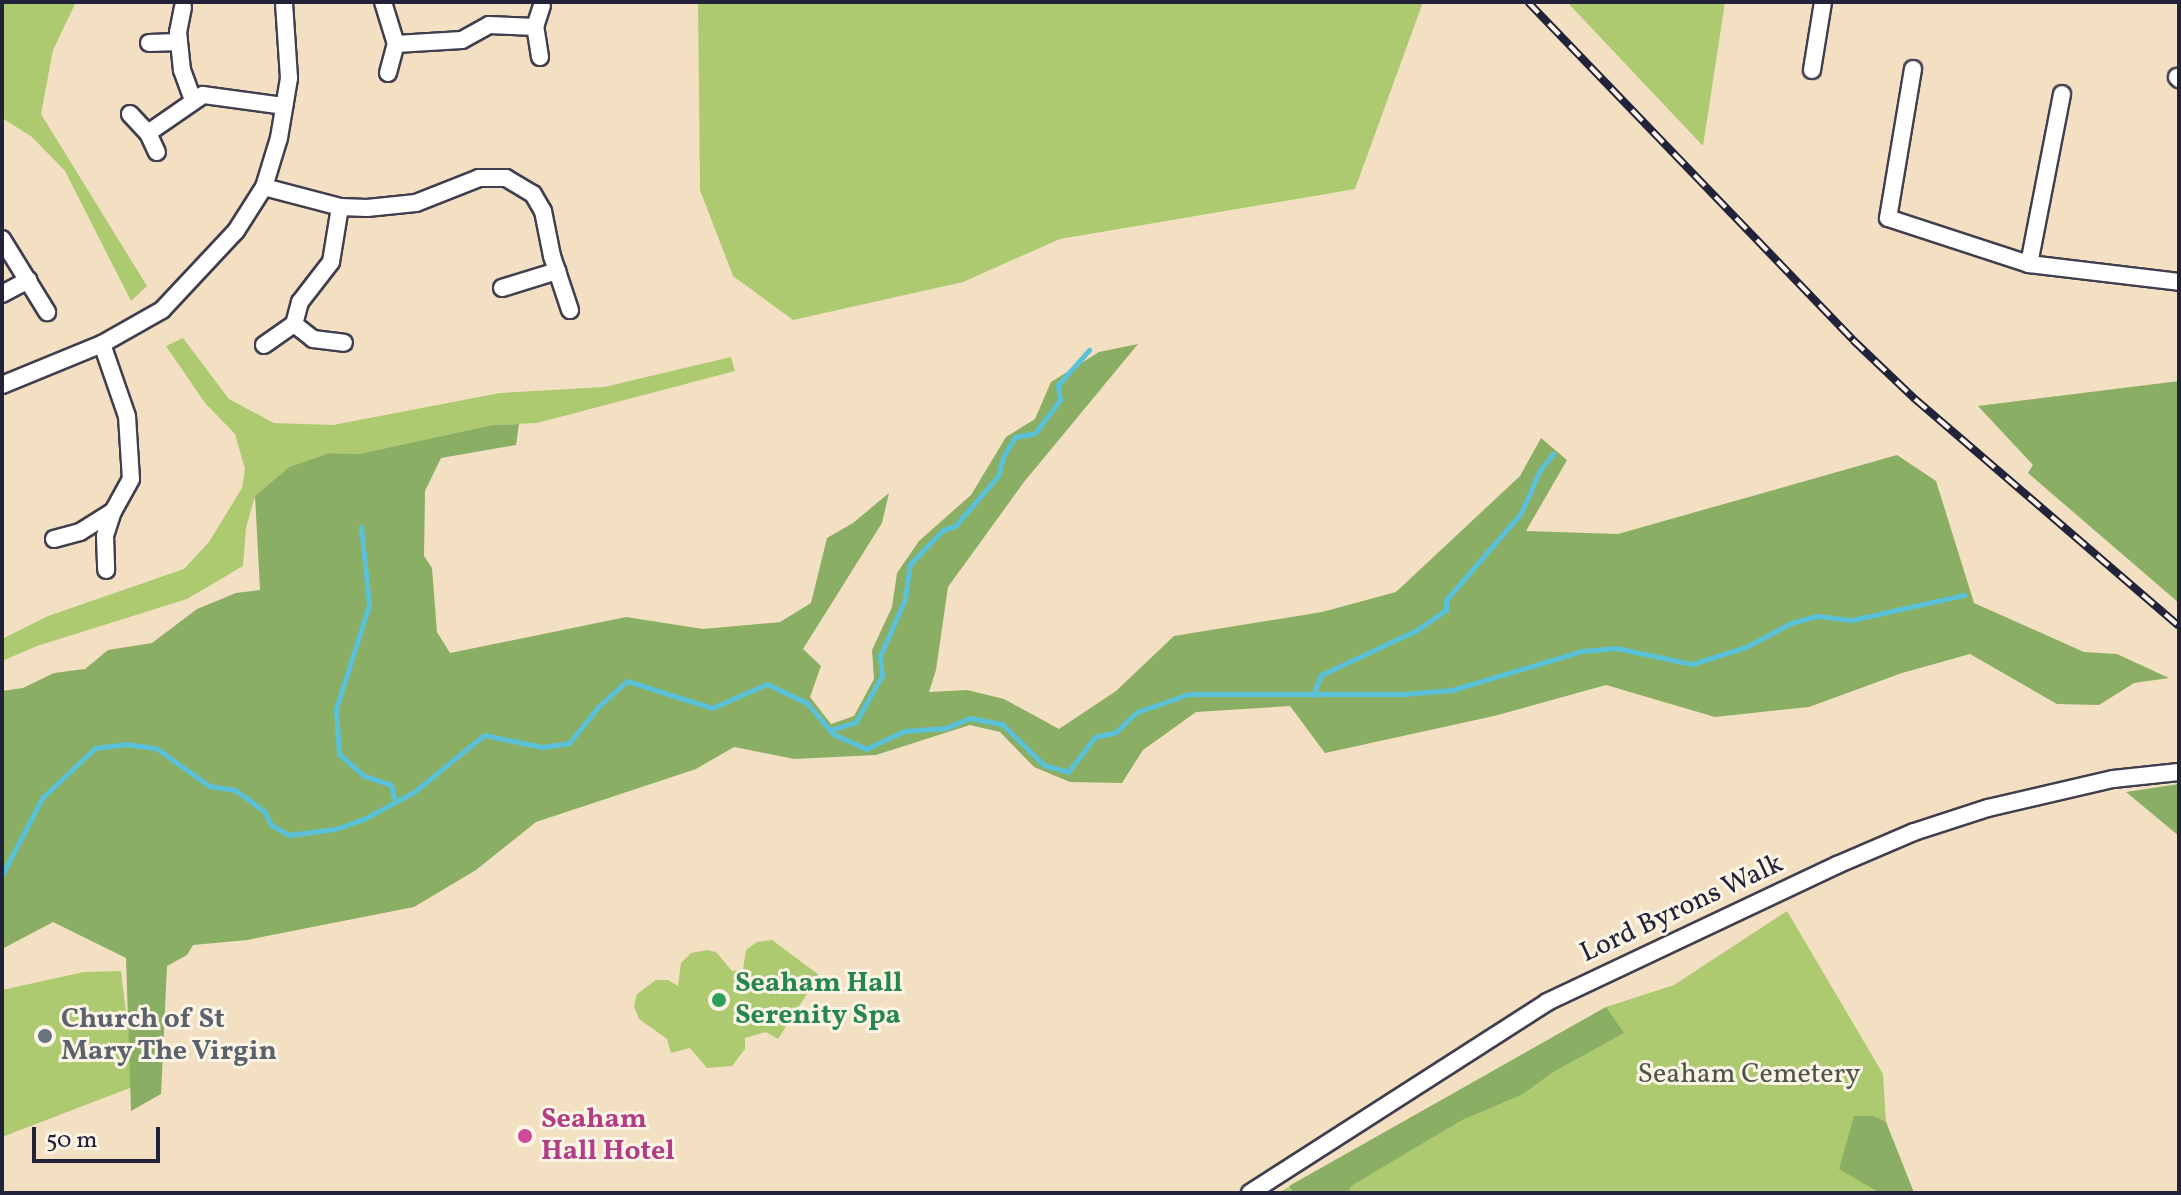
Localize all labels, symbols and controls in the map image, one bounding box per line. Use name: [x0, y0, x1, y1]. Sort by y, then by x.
street label: Lord Byrons Walk: [1575, 847, 1789, 971]
place label: Seaham Hall Serenity Spa: [735, 967, 903, 1033]
marker: Seaham Hall Serenity Spa: [710, 991, 728, 1009]
place label: Church of St Mary The Virgin: [61, 1003, 279, 1069]
marker: Church of St Mary The Virgin: [36, 1027, 54, 1045]
park label: Seaham Cemetery: [1638, 1058, 1860, 1092]
place label: Seaham Hall Hotel: [541, 1103, 675, 1169]
scale bar: [36, 1111, 164, 1161]
text: 50 m: [46, 1124, 98, 1158]
marker: Seaham Hall Hotel: [516, 1127, 534, 1145]

